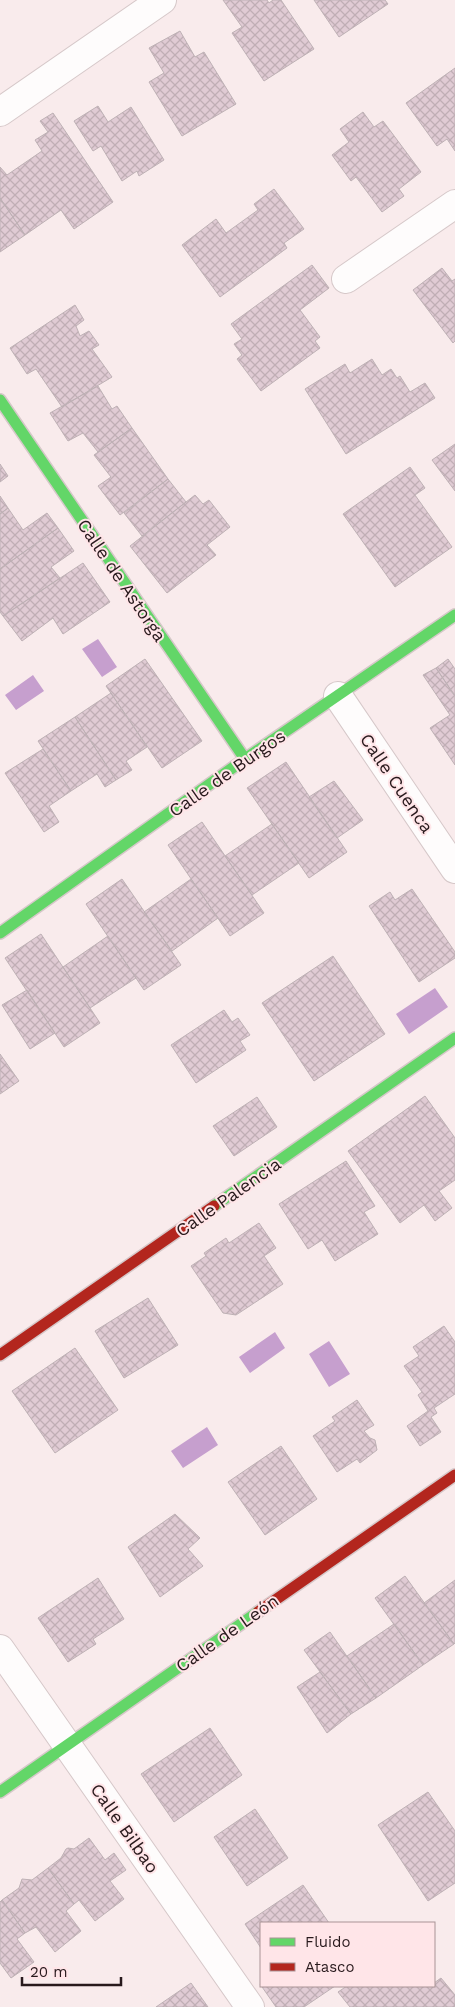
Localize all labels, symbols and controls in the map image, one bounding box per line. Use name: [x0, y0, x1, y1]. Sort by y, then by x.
street label: Calle de Astorga: [73, 515, 171, 645]
street label: Calle de Burgos: [165, 725, 289, 821]
street label: Calle Cuenca: [356, 729, 438, 837]
street label: Calle Palencia: [171, 1153, 285, 1241]
street label: Calle de León: [172, 1590, 282, 1676]
street label: Calle Bilbao: [86, 1779, 164, 1877]
legend: [260, 1922, 435, 1987]
text: Fluido: [305, 1933, 350, 1951]
scale bar: [22, 1954, 121, 1986]
text: Atasco: [305, 1958, 354, 1976]
text: 20 m: [30, 1963, 68, 1981]

